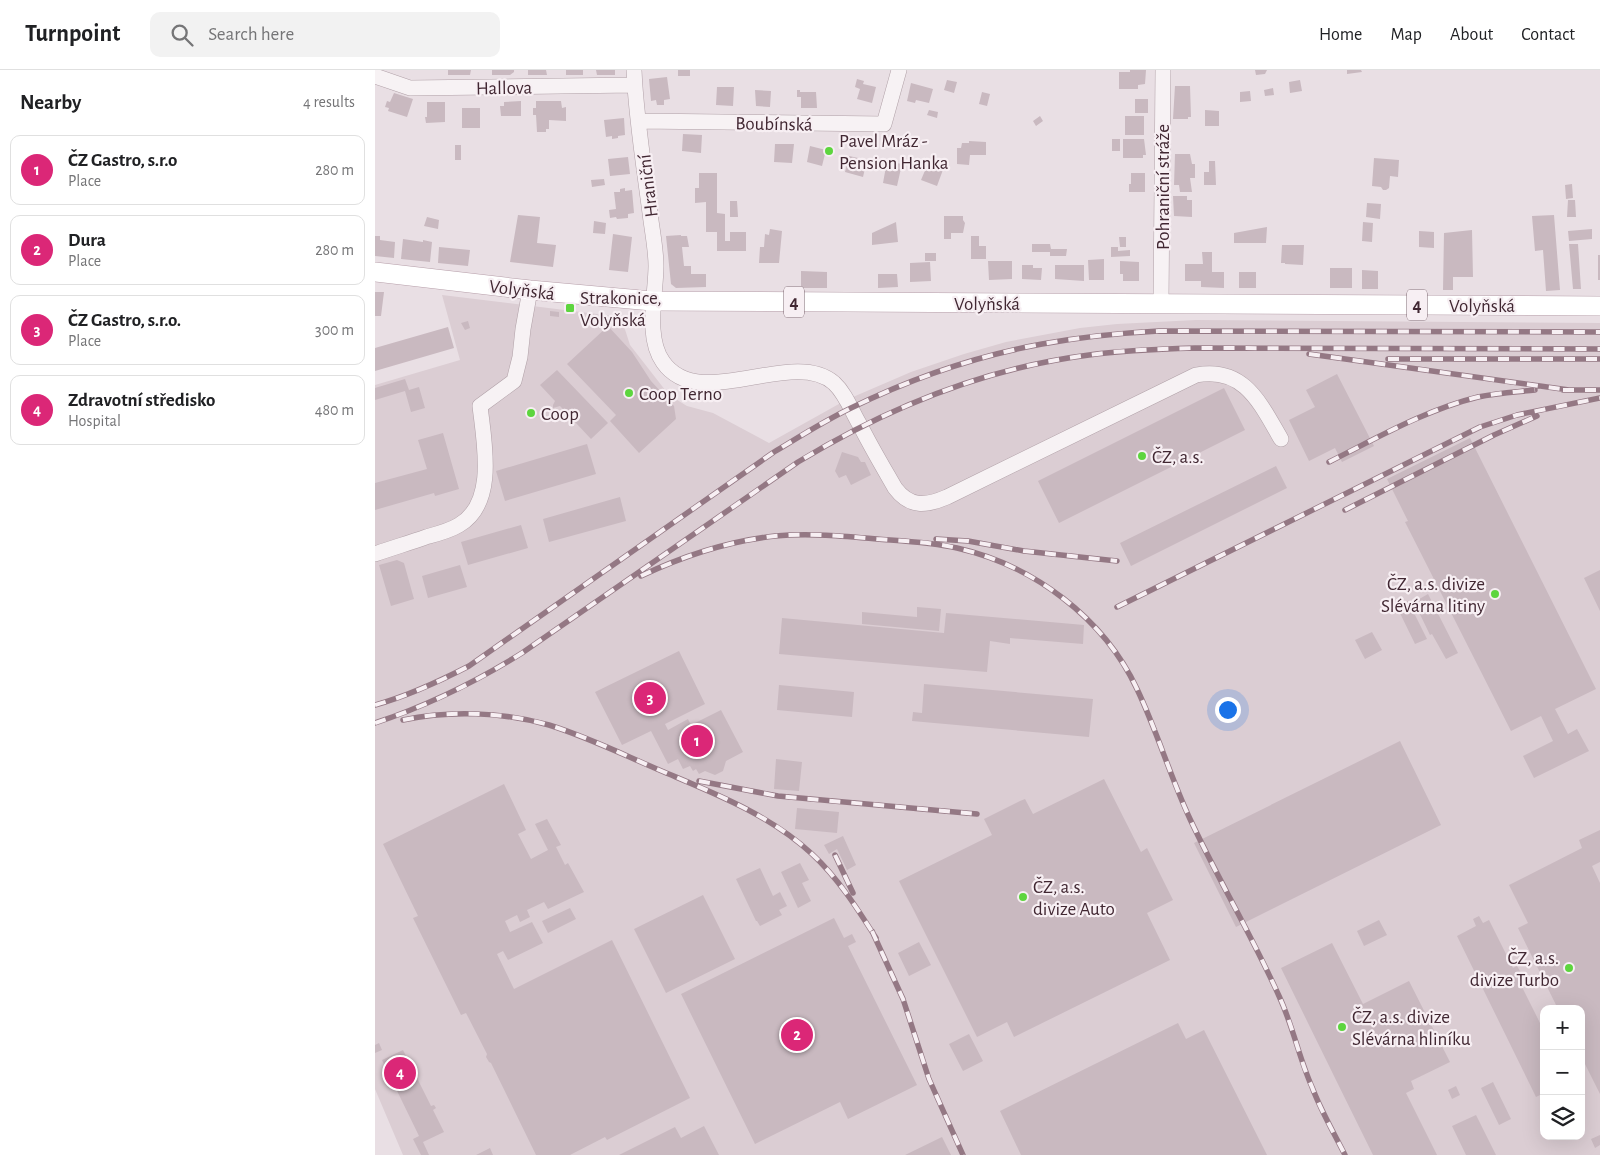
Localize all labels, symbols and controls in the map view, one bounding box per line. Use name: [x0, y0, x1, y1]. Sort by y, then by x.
search box: [150, 12, 500, 57]
icon: search: [168, 21, 196, 49]
text: Turnpoint: [25, 22, 120, 46]
text: Search here: [208, 25, 294, 44]
text: Home: [1319, 26, 1362, 44]
text: Map: [1390, 26, 1422, 44]
text: About: [1450, 26, 1493, 44]
text: Contact: [1521, 26, 1575, 44]
street label: Hallova: [476, 79, 533, 98]
text: Nearby: [20, 92, 81, 113]
text: 4 results: [303, 94, 355, 110]
street label: Boubínská: [735, 114, 813, 135]
street label: Pohraniční stráže: [1154, 124, 1173, 250]
place label: Pavel Mráz - Pension Hanka: [839, 132, 949, 173]
marker: Pavel Mráz - Pension Hanka: [823, 145, 835, 157]
text: ČZ Gastro, s.r.o: [68, 151, 177, 170]
street label: Hraniční: [635, 153, 662, 218]
text: 1: [34, 162, 40, 178]
text: 280 m: [315, 162, 354, 178]
text: Place: [68, 173, 101, 189]
text: Dura: [68, 231, 106, 250]
text: 2: [33, 242, 41, 258]
text: 280 m: [315, 242, 354, 258]
text: Place: [68, 253, 101, 269]
street label: Volyňská: [488, 277, 556, 304]
road number: 4: [784, 286, 804, 318]
place label: Strakonice, Volyňská: [580, 289, 662, 330]
road number: 4: [1407, 290, 1427, 320]
street label: Volyňská: [954, 295, 1020, 314]
street label: Volyňská: [1449, 297, 1515, 316]
marker: Strakonice, Volyňská: [564, 302, 576, 314]
text: ČZ Gastro, s.r.o.: [68, 311, 181, 330]
text: 3: [34, 322, 40, 338]
text: 300 m: [315, 322, 354, 338]
text: Place: [68, 333, 101, 349]
place label: Coop Terno: [639, 385, 722, 404]
marker: Coop Terno: [623, 387, 635, 399]
text: Zdravotní středisko: [68, 391, 215, 410]
text: 4: [33, 402, 41, 418]
text: 480 m: [315, 402, 354, 418]
place label: Coop: [541, 405, 579, 424]
marker: Coop: [525, 407, 537, 419]
text: Hospital: [68, 413, 121, 429]
place label: ČZ, a.s.: [1152, 446, 1204, 467]
marker: ČZ, a.s.: [1136, 450, 1148, 462]
place label: ČZ, a.s. divize Slévárna litiny: [1381, 573, 1485, 616]
marker: ČZ, a.s. divize Slévárna litiny: [1489, 588, 1501, 600]
pin: 3: [634, 679, 666, 717]
your location: [1215, 697, 1241, 723]
pin: 1: [681, 722, 713, 760]
place label: ČZ, a.s. divize Auto: [1033, 876, 1115, 919]
marker: ČZ, a.s. divize Auto: [1017, 891, 1029, 903]
place label: ČZ, a.s. divize Turbo: [1470, 947, 1559, 990]
marker: ČZ, a.s. divize Turbo: [1563, 962, 1575, 974]
map controls: [1540, 1005, 1585, 1140]
button: +: [1540, 1005, 1585, 1050]
place label: ČZ, a.s. divize Slévárna hliníku: [1352, 1006, 1471, 1049]
pin: 2: [781, 1016, 813, 1054]
marker: ČZ, a.s. divize Slévárna hliníku: [1336, 1021, 1348, 1033]
button: −: [1540, 1050, 1585, 1095]
pin: 4: [384, 1054, 416, 1092]
button: layers: [1540, 1095, 1585, 1140]

